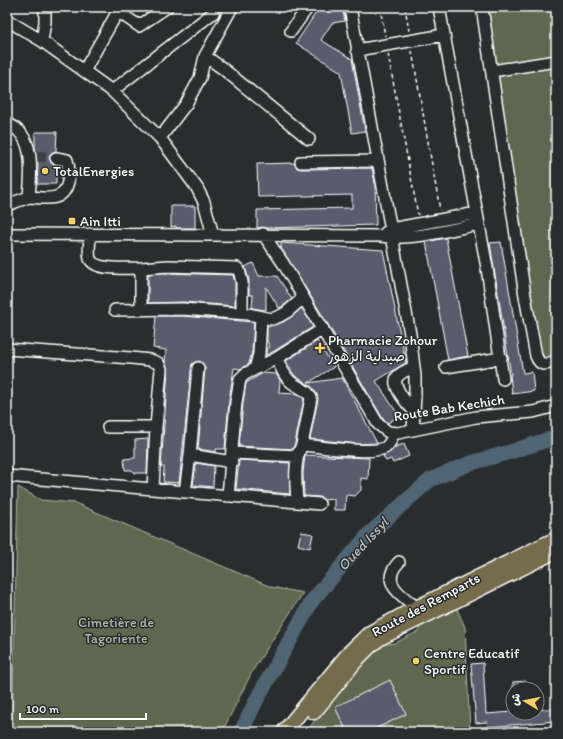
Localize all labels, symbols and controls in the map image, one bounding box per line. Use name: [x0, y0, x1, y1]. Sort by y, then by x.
place label: TotalEnergies: [53, 163, 134, 180]
marker: TotalEnergies: [40, 166, 50, 176]
place label: Ain Itti: [80, 213, 121, 230]
marker: Ain Itti: [67, 216, 77, 226]
place label: Pharmacie Zohour صيدلية الزهور: [327, 332, 438, 365]
marker: Pharmacie Zohour صيدلية الزهور: [315, 343, 325, 353]
street label: Route Bab Kechich: [392, 391, 506, 425]
water label: Oued Issyl: [334, 512, 393, 574]
street label: Route des Remparts: [369, 569, 483, 641]
park label: Cimetière de Tagoriente: [78, 614, 154, 647]
place label: Centre Educatif Sportif: [424, 645, 520, 678]
marker: Centre Educatif Sportif: [411, 656, 421, 666]
north arrow: [505, 681, 545, 721]
text: ش: [508, 692, 523, 706]
scale bar: [20, 695, 146, 721]
text: 100 m: [26, 702, 59, 716]

